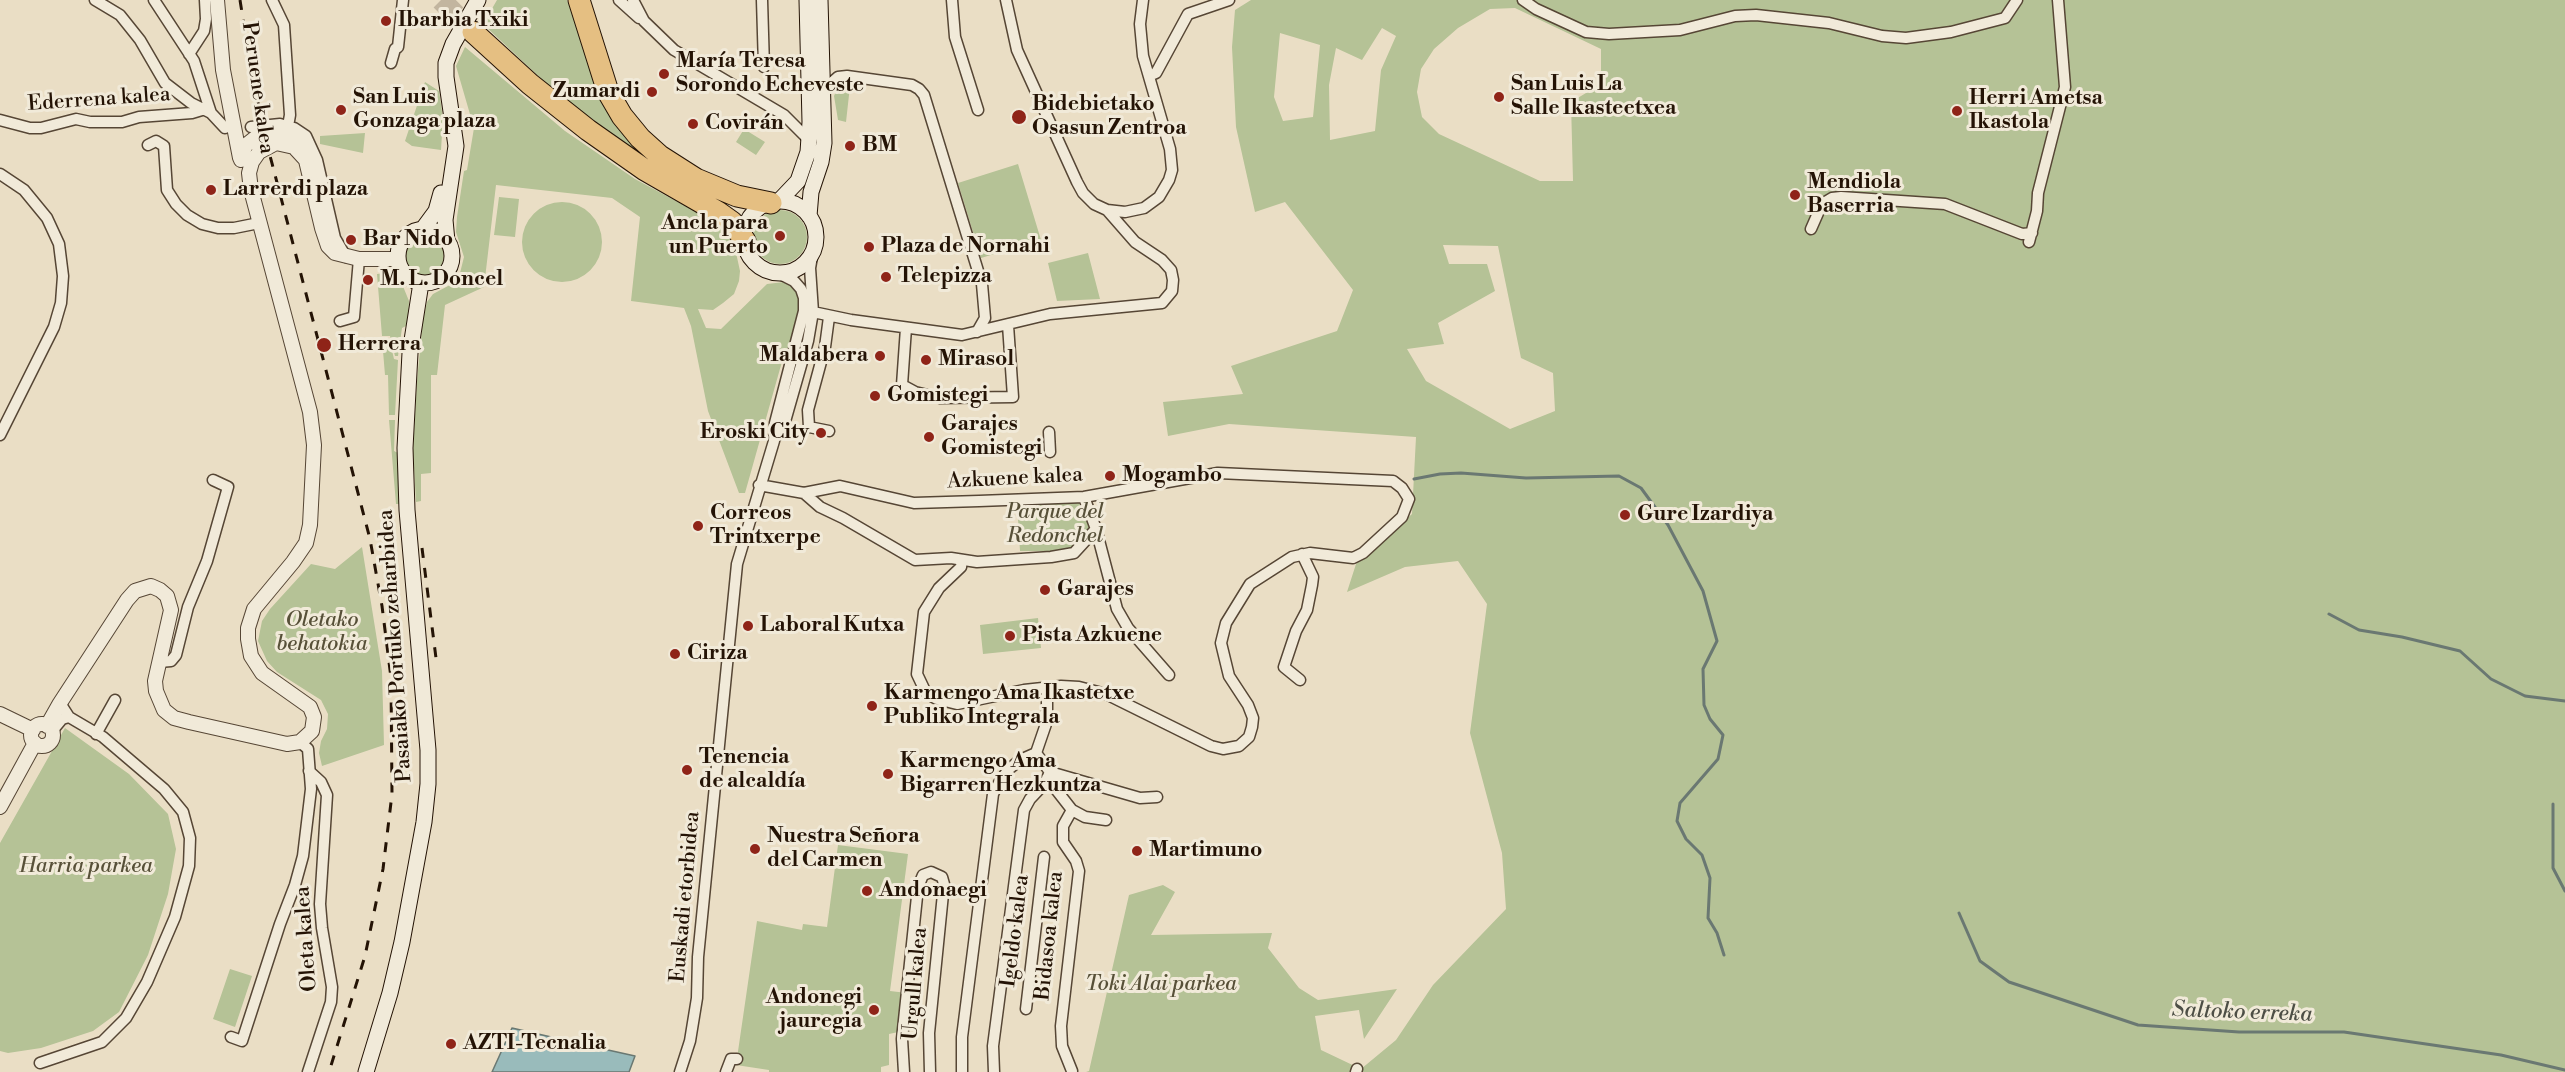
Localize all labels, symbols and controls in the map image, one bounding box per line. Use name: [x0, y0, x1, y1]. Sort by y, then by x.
place label: Ibarbia Txiki: [398, 8, 528, 34]
marker: Ibarbia Txiki: [379, 14, 393, 28]
street label: Peruene kalea: [235, 20, 279, 156]
place label: María Teresa Sorondo Echeveste: [676, 49, 864, 99]
marker: María Teresa Sorondo Echeveste: [657, 67, 671, 81]
place label: San Luis La Salle Ikasteetxea: [1511, 72, 1676, 122]
place label: Zumardi: [553, 79, 640, 105]
street label: Ederrena kalea: [27, 82, 171, 118]
place label: San Luis Gonzaga plaza: [353, 85, 496, 135]
marker: Zumardi: [645, 85, 659, 99]
place label: Herri Ametsa Ikastola: [1969, 86, 2103, 136]
marker: San Luis La Salle Ikasteetxea: [1492, 90, 1506, 104]
place label: Bidebietako Osasun Zentroa: [1032, 92, 1187, 142]
marker: San Luis Gonzaga plaza: [334, 103, 348, 117]
marker: Herri Ametsa Ikastola: [1950, 104, 1964, 118]
marker: Bidebietako Osasun Zentroa: [1010, 108, 1028, 126]
place label: Covirán: [705, 111, 784, 137]
marker: Covirán: [686, 117, 700, 131]
place label: BM: [862, 133, 897, 159]
marker: BM: [843, 139, 857, 153]
place label: Mendiola Baserria: [1807, 170, 1901, 220]
place label: Larrerdi plaza: [223, 177, 368, 203]
marker: Larrerdi plaza: [204, 183, 218, 197]
marker: Mendiola Baserria: [1788, 188, 1802, 202]
place label: Ancla para un Puerto: [661, 211, 768, 261]
place label: Bar Nido: [363, 227, 453, 253]
marker: Ancla para un Puerto: [773, 229, 787, 243]
marker: Bar Nido: [344, 233, 358, 247]
place label: Plaza de Nornahi: [881, 234, 1050, 260]
marker: Plaza de Nornahi: [862, 240, 876, 254]
place label: Telepizza: [898, 264, 992, 290]
place label: M. L. Doncel: [380, 267, 503, 293]
marker: Telepizza: [879, 270, 893, 284]
marker: M. L. Doncel: [361, 273, 375, 287]
place label: Herrera: [338, 332, 421, 358]
marker: Herrera: [315, 336, 333, 354]
place label: Maldabera: [759, 343, 868, 369]
place label: Mirasol: [938, 347, 1014, 373]
marker: Maldabera: [873, 349, 887, 363]
marker: Mirasol: [919, 353, 933, 367]
place label: Gomistegi: [887, 383, 988, 409]
marker: Gomistegi: [868, 389, 882, 403]
place label: Garajes Gomistegi: [941, 412, 1042, 462]
place label: Eroski City: [700, 420, 809, 446]
marker: Eroski City: [814, 426, 828, 440]
marker: Garajes Gomistegi: [922, 430, 936, 444]
street label: Azkuene kalea: [947, 463, 1083, 495]
place label: Mogambo: [1122, 463, 1222, 489]
marker: Mogambo: [1103, 469, 1117, 483]
park label: Parque del Redonchel: [1006, 500, 1104, 550]
place label: Correos Trintxerpe: [710, 501, 821, 551]
place label: Gure Izardiya: [1637, 502, 1773, 528]
marker: Gure Izardiya: [1618, 508, 1632, 522]
street label: Pasaiako Portuko zeharbidea: [374, 509, 418, 783]
marker: Correos Trintxerpe: [691, 519, 705, 533]
place label: Garajes: [1057, 577, 1134, 603]
marker: Garajes: [1038, 583, 1052, 597]
park label: Oletako behatokia: [277, 608, 367, 658]
place label: Laboral Kutxa: [760, 613, 904, 639]
marker: Laboral Kutxa: [741, 619, 755, 633]
place label: Pista Azkuene: [1022, 623, 1162, 649]
marker: Pista Azkuene: [1003, 629, 1017, 643]
place label: Ciriza: [687, 641, 748, 667]
marker: Ciriza: [668, 647, 682, 661]
place label: Karmengo Ama Ikastetxe Publiko Integrala: [884, 681, 1134, 731]
marker: Karmengo Ama Ikastetxe Publiko Integrala: [865, 699, 879, 713]
place label: Tenencia de alcaldía: [699, 745, 806, 795]
place label: Karmengo Ama Bigarren Hezkuntza: [900, 749, 1101, 799]
marker: Tenencia de alcaldía: [680, 763, 694, 777]
marker: Karmengo Ama Bigarren Hezkuntza: [881, 767, 895, 781]
street label: Euskadi etorbidea: [666, 810, 706, 984]
place label: Nuestra Señora del Carmen: [767, 824, 920, 874]
place label: Martimuno: [1149, 838, 1262, 864]
marker: Nuestra Señora del Carmen: [748, 842, 762, 856]
marker: Martimuno: [1130, 844, 1144, 858]
park label: Harria parkea: [19, 854, 153, 880]
street label: Bidasoa kalea: [1031, 870, 1069, 1002]
street label: Igeldo kalea: [997, 873, 1035, 989]
place label: Andonaegi: [879, 878, 987, 904]
marker: Andonaegi: [860, 884, 874, 898]
street label: Oleta kalea: [291, 885, 323, 993]
street label: Urgull kalea: [899, 926, 933, 1042]
park label: Toki Alai parkea: [1085, 972, 1237, 998]
place label: Andonegi jauregia: [766, 985, 862, 1035]
water label: Saltoko erreka: [2171, 997, 2313, 1029]
marker: Andonegi jauregia: [867, 1003, 881, 1017]
place label: AZTI-Tecnalia: [463, 1031, 606, 1057]
marker: AZTI-Tecnalia: [444, 1037, 458, 1051]

